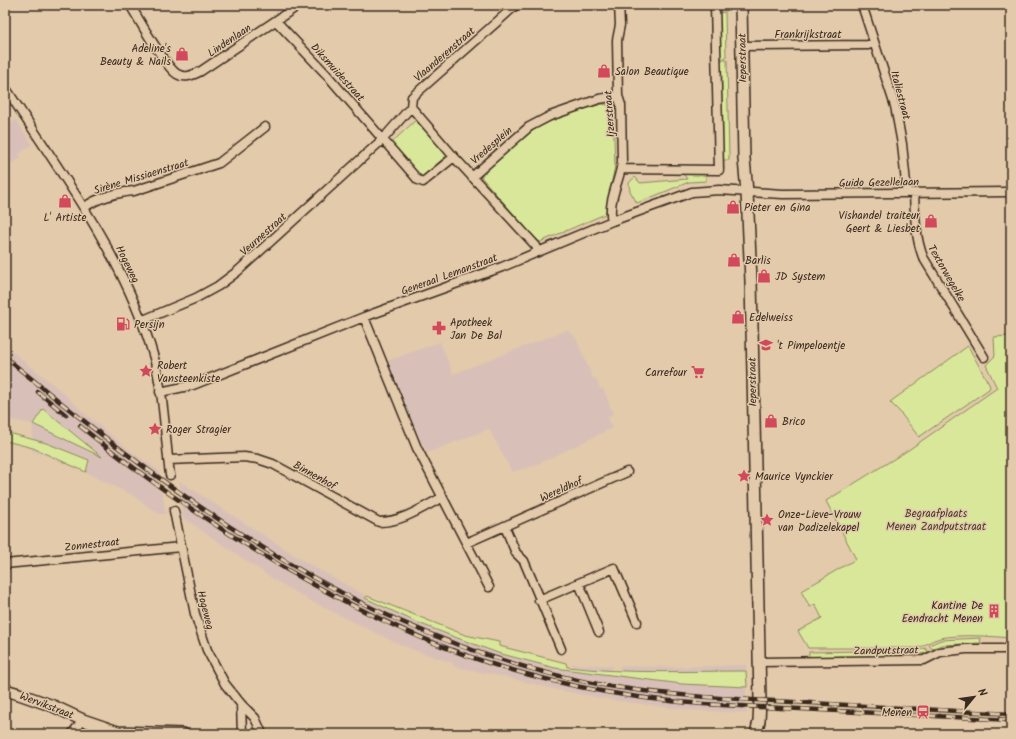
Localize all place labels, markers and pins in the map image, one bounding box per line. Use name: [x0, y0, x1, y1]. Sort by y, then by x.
place label: Adeline's Beauty & Nails: [100, 40, 171, 71]
shop icon: Adeline's Beauty & Nails: [174, 46, 190, 62]
shop icon: Salon Beautique: [596, 63, 612, 79]
place label: Salon Beautique: [615, 63, 689, 81]
shop icon: L' Artiste: [57, 193, 73, 209]
shop icon: Pieter en Gina: [725, 199, 741, 215]
place label: Pieter en Gina: [744, 199, 810, 217]
place label: Vishandel traiteur Geert & Liesbet: [839, 207, 921, 238]
place label: L' Artiste: [43, 209, 87, 227]
shop icon: Vishandel traiteur Geert & Liesbet: [923, 213, 939, 229]
shop icon: Barlis: [726, 252, 742, 268]
place label: Barlis: [745, 252, 771, 270]
shop icon: JD System: [756, 268, 772, 284]
place label: JD System: [775, 268, 826, 286]
shop icon: Edelweiss: [730, 309, 746, 325]
place label: Edelweiss: [749, 309, 793, 327]
place label: Apotheek Jan De Bal: [450, 314, 502, 345]
fuel station icon: Persijn: [115, 316, 131, 332]
place label: Persijn: [134, 316, 165, 334]
pharmacy icon: Apotheek Jan De Bal: [431, 320, 447, 336]
school or university icon: 't Pimpeloentje: [758, 337, 774, 353]
place label: 't Pimpeloentje: [777, 337, 845, 355]
place label: Robert Vansteenkiste: [157, 357, 220, 388]
place icon: Robert Vansteenkiste: [138, 363, 154, 379]
place label: Carrefour: [645, 364, 688, 382]
supermarket icon: Carrefour: [690, 364, 706, 380]
shop icon: Brico: [763, 413, 779, 429]
place label: Brico: [782, 413, 805, 431]
place icon: Roger Stragier: [147, 421, 163, 437]
place label: Roger Stragier: [166, 421, 232, 439]
place icon: Maurice Vynckier: [736, 468, 752, 484]
place label: Maurice Vynckier: [755, 468, 834, 486]
place label: Onze-Lieve-Vrouw van Dadizelekapel: [778, 506, 861, 537]
place icon: Onze-Lieve-Vrouw van Dadizelekapel: [759, 512, 775, 528]
place label: Kantine De Eendracht Menen: [902, 597, 983, 628]
building icon: Kantine De Eendracht Menen: [986, 603, 1002, 619]
place label: Menen: [882, 704, 912, 722]
station icon: Menen: [915, 704, 931, 720]

